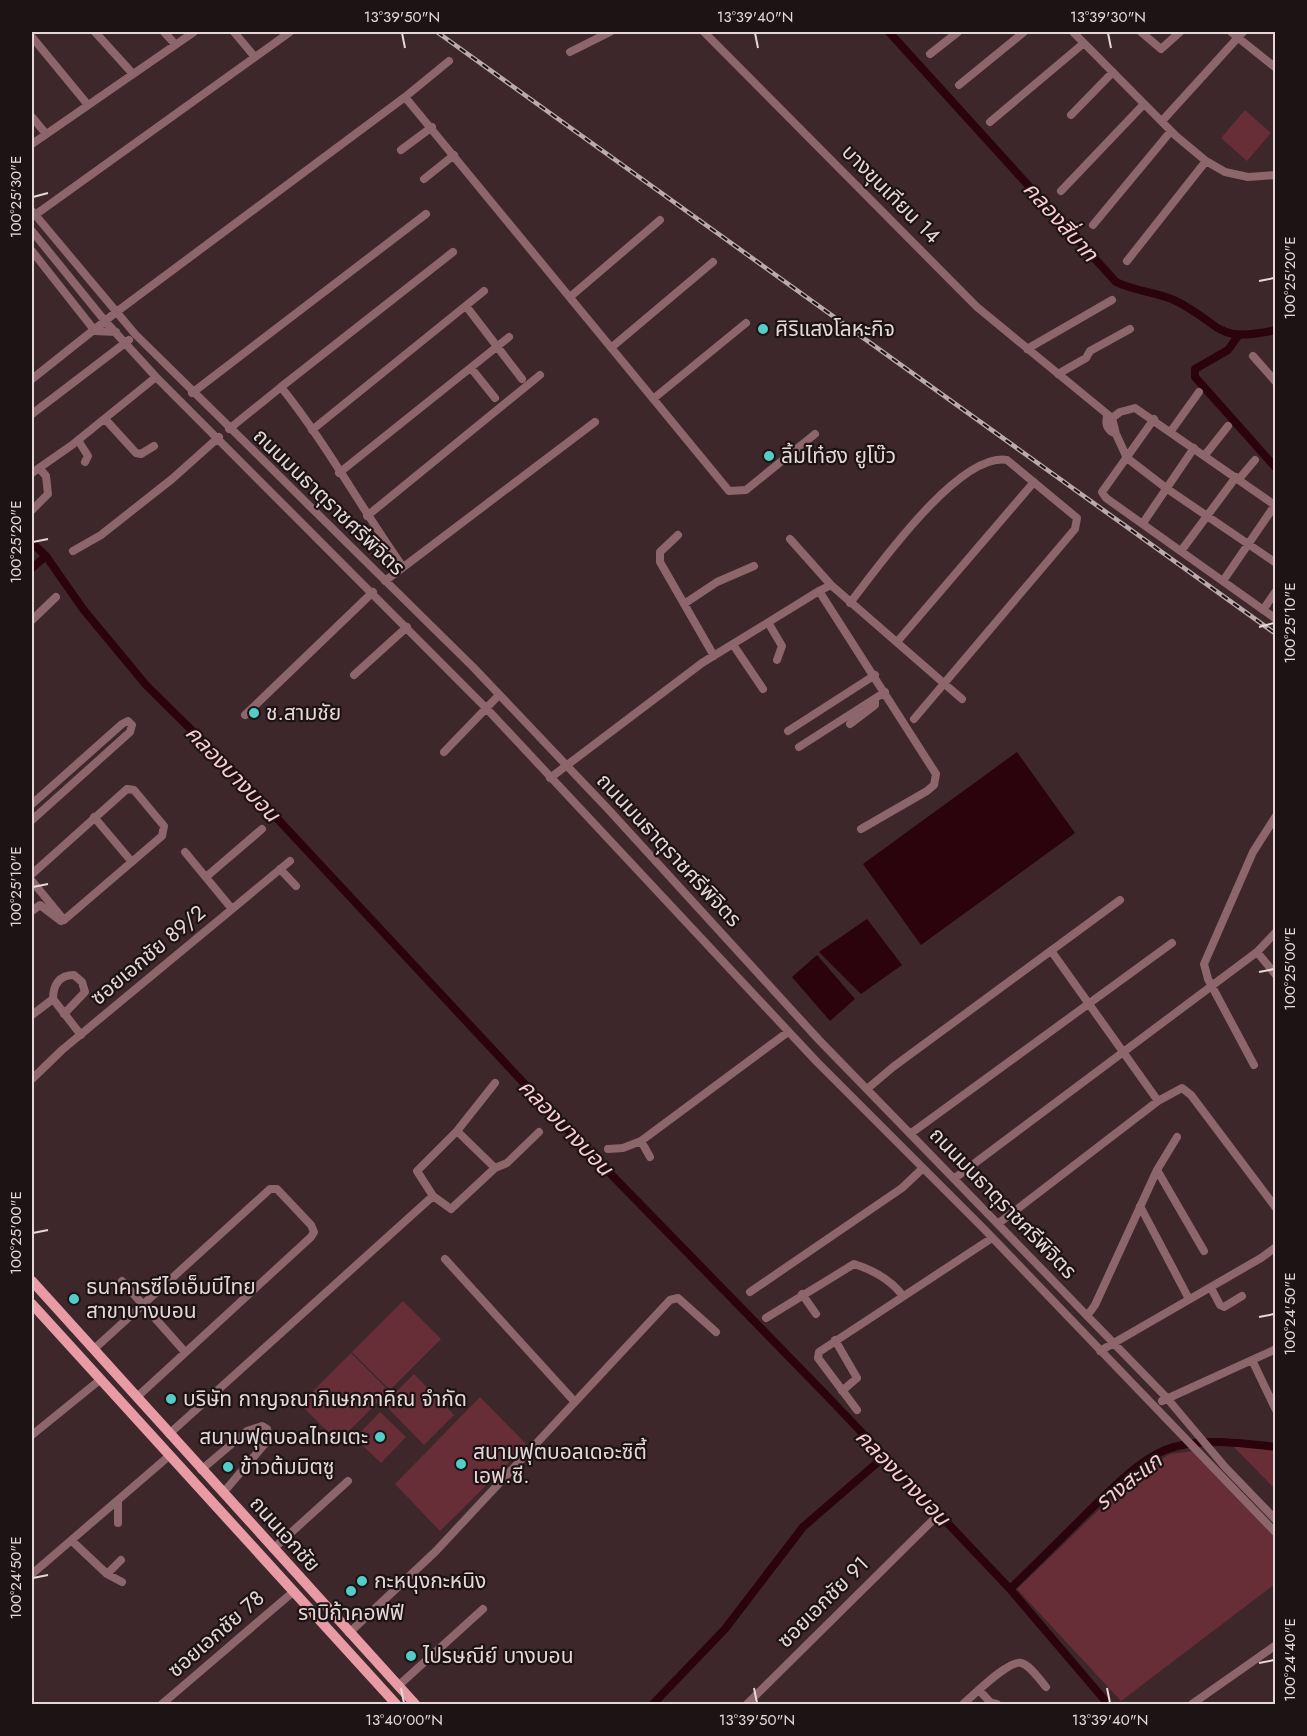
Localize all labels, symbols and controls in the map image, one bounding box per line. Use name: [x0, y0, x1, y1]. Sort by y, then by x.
text: 13°39'50"N: [364, 6, 440, 28]
text: 13°39'40"N: [717, 6, 793, 28]
text: 13°39'30"N: [1070, 6, 1146, 28]
street label: บางขุนเทียน 14: [835, 138, 947, 250]
text: 100°25'30"E: [5, 156, 27, 238]
water label: คลองสี่บาท: [1016, 174, 1106, 269]
text: 100°25'20"E: [1279, 237, 1301, 319]
place label: ศิริแสงโลหะกิจ: [775, 314, 895, 344]
marker: ศิริแสงโลหะกิจ: [756, 322, 770, 336]
street label: ถนนมนธาตุราชศรีพิจิตร: [246, 422, 412, 582]
place label: ลิ้มไท๋ฮง ยูโบ๊ว: [781, 441, 896, 471]
marker: ลิ้มไท๋ฮง ยูโบ๊ว: [762, 449, 776, 463]
text: 100°25'20"E: [5, 501, 27, 583]
text: 100°25'10"E: [1279, 582, 1301, 664]
place label: ช.สามชัย: [266, 698, 341, 728]
marker: ช.สามชัย: [247, 706, 261, 720]
water label: คลองบางบอน: [178, 717, 289, 830]
street label: ถนนมนธาตุราชศรีพิจิตร: [590, 766, 748, 934]
text: 100°25'10"E: [5, 846, 27, 928]
street label: ซอยเอกชัย 89/2: [84, 898, 212, 1012]
text: 100°25'00"E: [1279, 927, 1301, 1011]
water label: คลองบางบอน: [511, 1071, 622, 1184]
street label: ถนนมนธาตุราชศรีพิจิตร: [923, 1120, 1083, 1286]
text: 100°25'00"E: [5, 1191, 27, 1275]
place label: ธนาคารซีไอเอ็มบีไทย สาขาบางบอน: [86, 1272, 256, 1326]
text: 100°24'50"E: [1279, 1272, 1301, 1356]
marker: ธนาคารซีไอเอ็มบีไทย สาขาบางบอน: [67, 1292, 81, 1306]
place label: บริษัท กาญจณาภิเษกภาคิณ จำกัด: [183, 1384, 467, 1414]
marker: บริษัท กาญจณาภิเษกภาคิณ จำกัด: [164, 1392, 178, 1406]
water label: คลองบางบอน: [848, 1421, 959, 1534]
place label: สนามฟุตบอลไทยเตะ: [199, 1422, 368, 1452]
marker: สนามฟุตบอลไทยเตะ: [373, 1430, 387, 1444]
place label: สนามฟุตบอลเดอะซิตี้ เอฟ.ซี.: [473, 1437, 647, 1491]
water label: รางสะแก: [1088, 1444, 1169, 1517]
place label: ข้าวต้มมิตซู: [240, 1452, 335, 1482]
marker: สนามฟุตบอลเดอะซิตี้ เอฟ.ซี.: [454, 1457, 468, 1471]
marker: ข้าวต้มมิตซู: [221, 1460, 235, 1474]
street label: ถนนเอกชัย: [243, 1489, 327, 1579]
text: 100°24'50"E: [5, 1536, 27, 1620]
street label: ซอยเอกชัย 91: [770, 1549, 876, 1655]
place label: กะหนุงกะหนิง: [374, 1566, 486, 1596]
marker: กะหนุงกะหนิง: [355, 1574, 369, 1588]
street label: ซอยเอกชัย 78: [161, 1583, 271, 1685]
marker: ราบิก้าคอฟฟี: [344, 1584, 358, 1598]
place label: ราบิก้าคอฟฟี: [298, 1598, 404, 1628]
text: 100°24'40"E: [1279, 1618, 1301, 1702]
place label: ไปรษณีย์ บางบอน: [422, 1641, 574, 1671]
marker: ไปรษณีย์ บางบอน: [404, 1649, 418, 1663]
text: 13°40'00"N: [365, 1709, 443, 1731]
text: 13°39'50"N: [719, 1709, 795, 1731]
text: 13°39'40"N: [1072, 1709, 1148, 1731]

